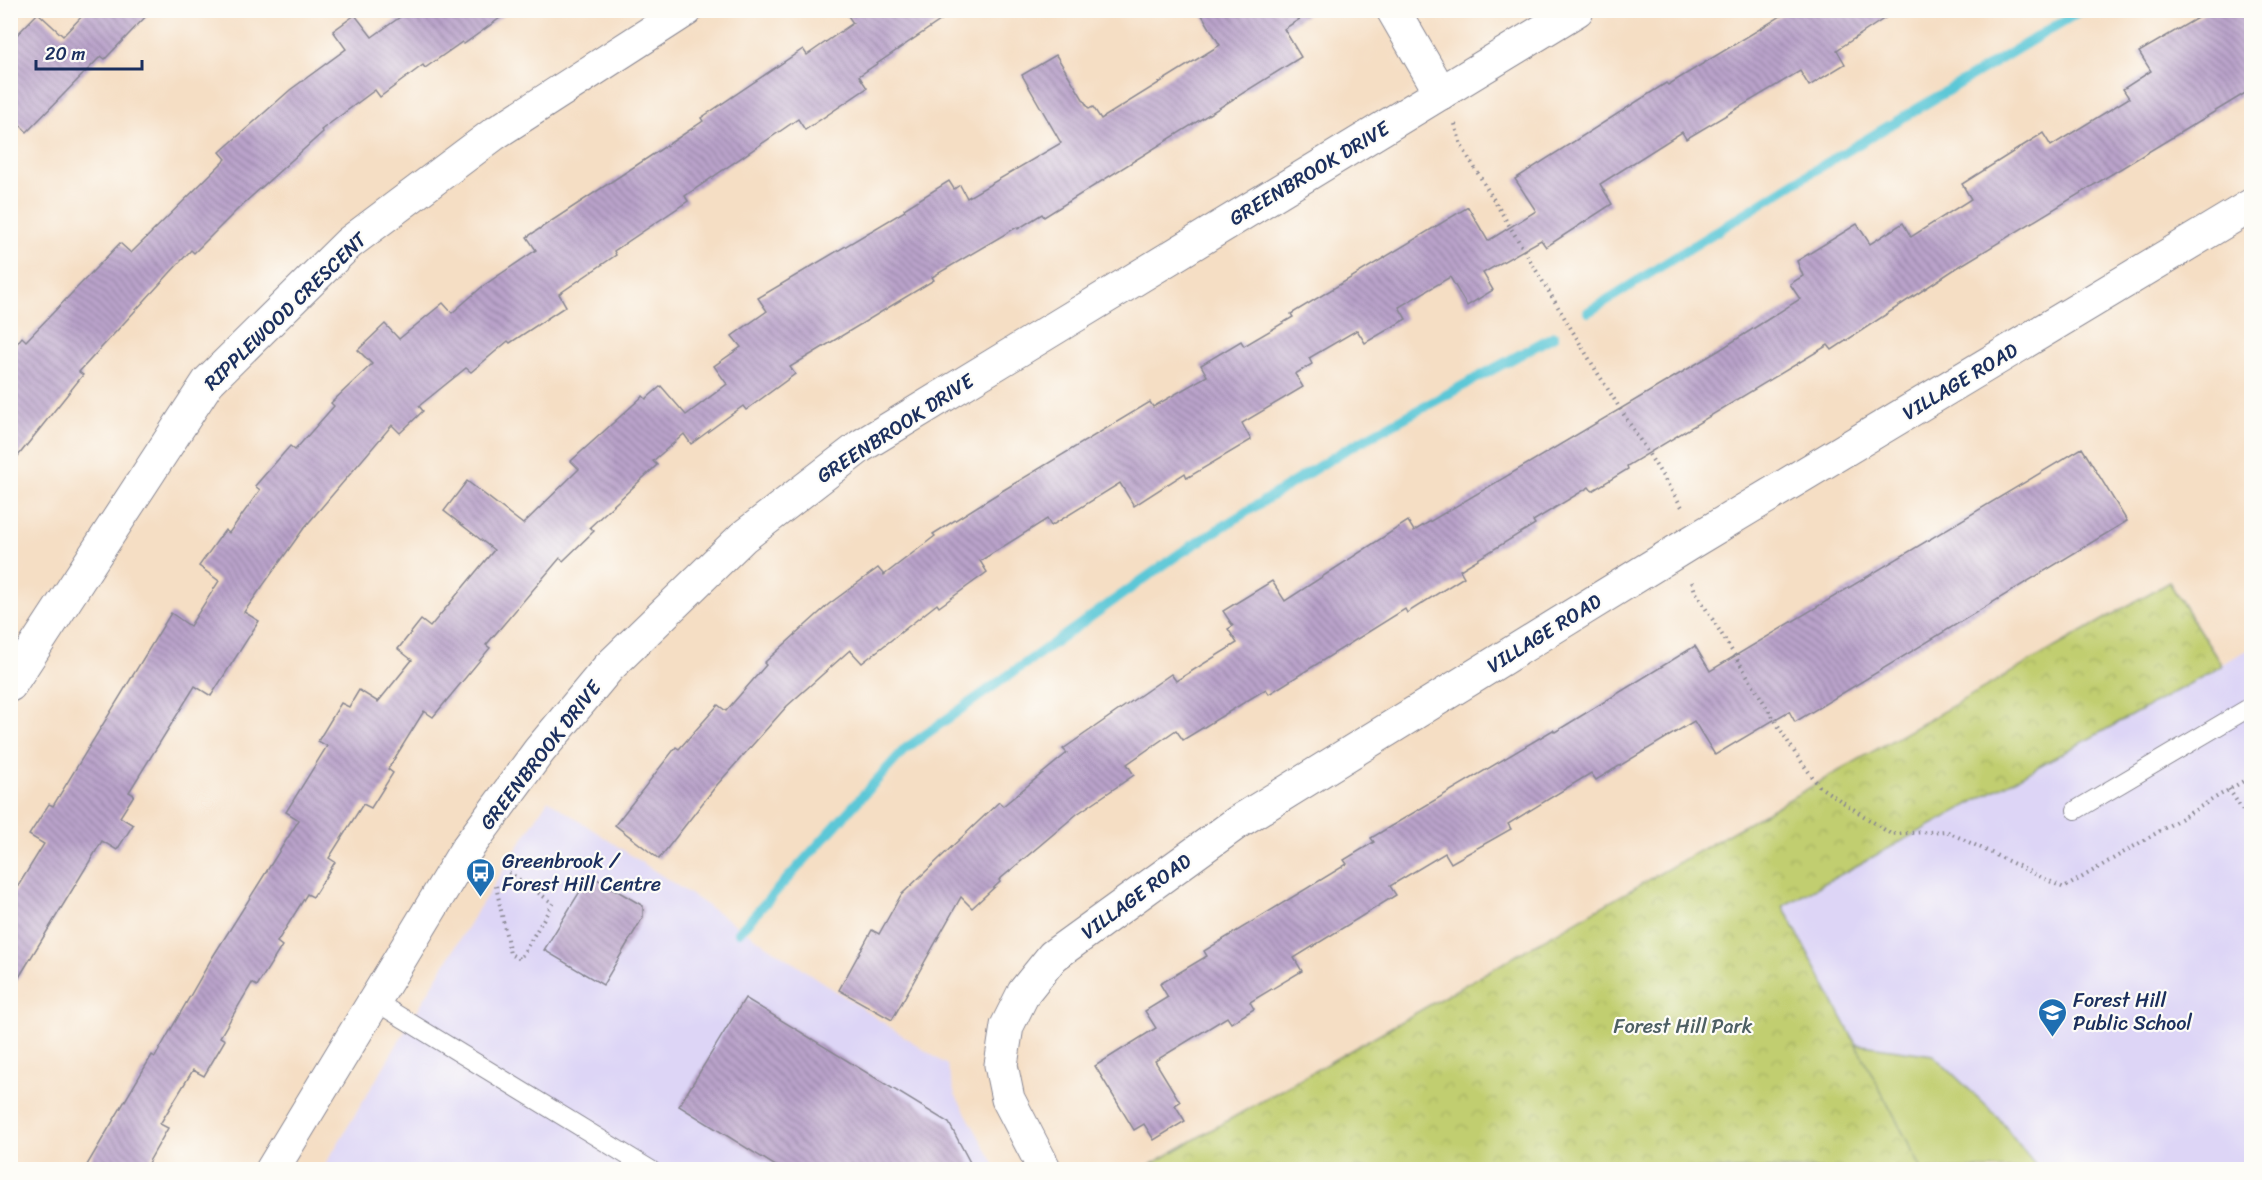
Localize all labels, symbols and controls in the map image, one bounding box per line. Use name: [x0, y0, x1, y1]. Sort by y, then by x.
scale bar: [36, 33, 142, 71]
text: 20 m: [45, 38, 85, 70]
street label: GREENBROOK DRIVE: [1222, 111, 1398, 235]
street label: RIPPLEWOOD CRESCENT: [195, 223, 376, 399]
street label: VILLAGE ROAD: [1895, 333, 2025, 430]
street label: GREENBROOK DRIVE: [809, 363, 983, 493]
street label: VILLAGE ROAD: [1480, 584, 1609, 683]
street label: GREENBROOK DRIVE: [471, 671, 611, 838]
place label: Greenbrook / Forest Hill Centre: [502, 844, 661, 902]
street label: VILLAGE ROAD: [1073, 844, 1199, 949]
bus stop icon: Greenbrook / Forest Hill Centre: [465, 856, 497, 898]
place label: Forest Hill Public School: [2073, 983, 2192, 1041]
school or university icon: Forest Hill Public School: [2036, 996, 2068, 1038]
park label: Forest Hill Park: [1614, 1009, 1753, 1044]

